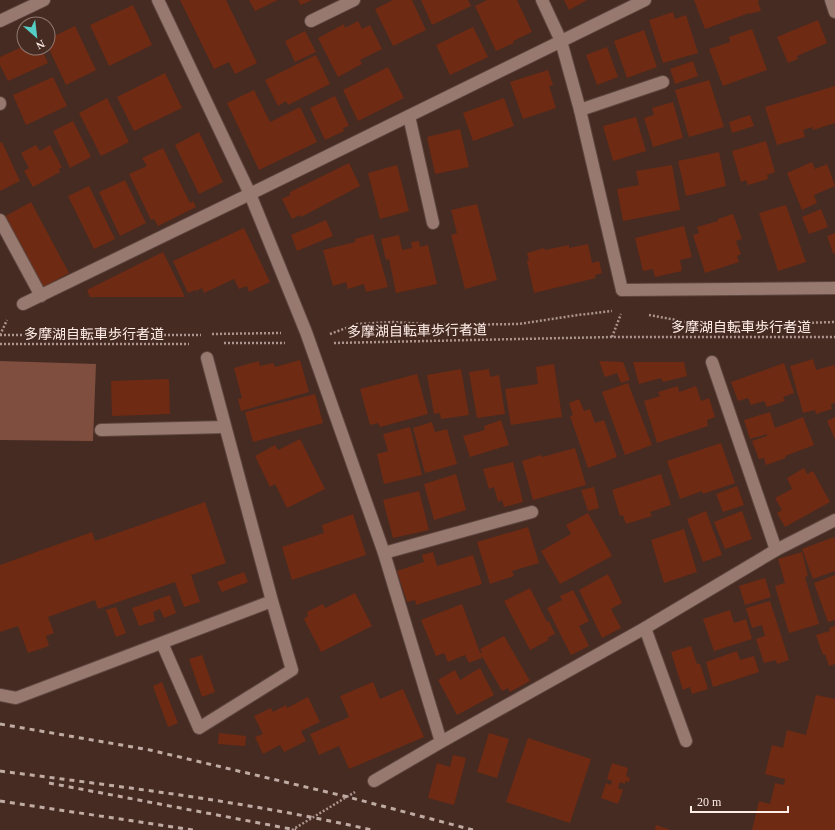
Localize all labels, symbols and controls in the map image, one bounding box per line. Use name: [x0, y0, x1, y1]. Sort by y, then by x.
north arrow: [16, 16, 56, 56]
text: N: [34, 38, 47, 52]
street label: 多摩湖自転車歩行者道: [671, 320, 811, 335]
street label: 多摩湖自転車歩行者道: [347, 322, 487, 340]
street label: 多摩湖自転車歩行者道: [24, 327, 164, 342]
scale bar: [691, 788, 788, 814]
text: 20 m: [697, 795, 722, 809]

